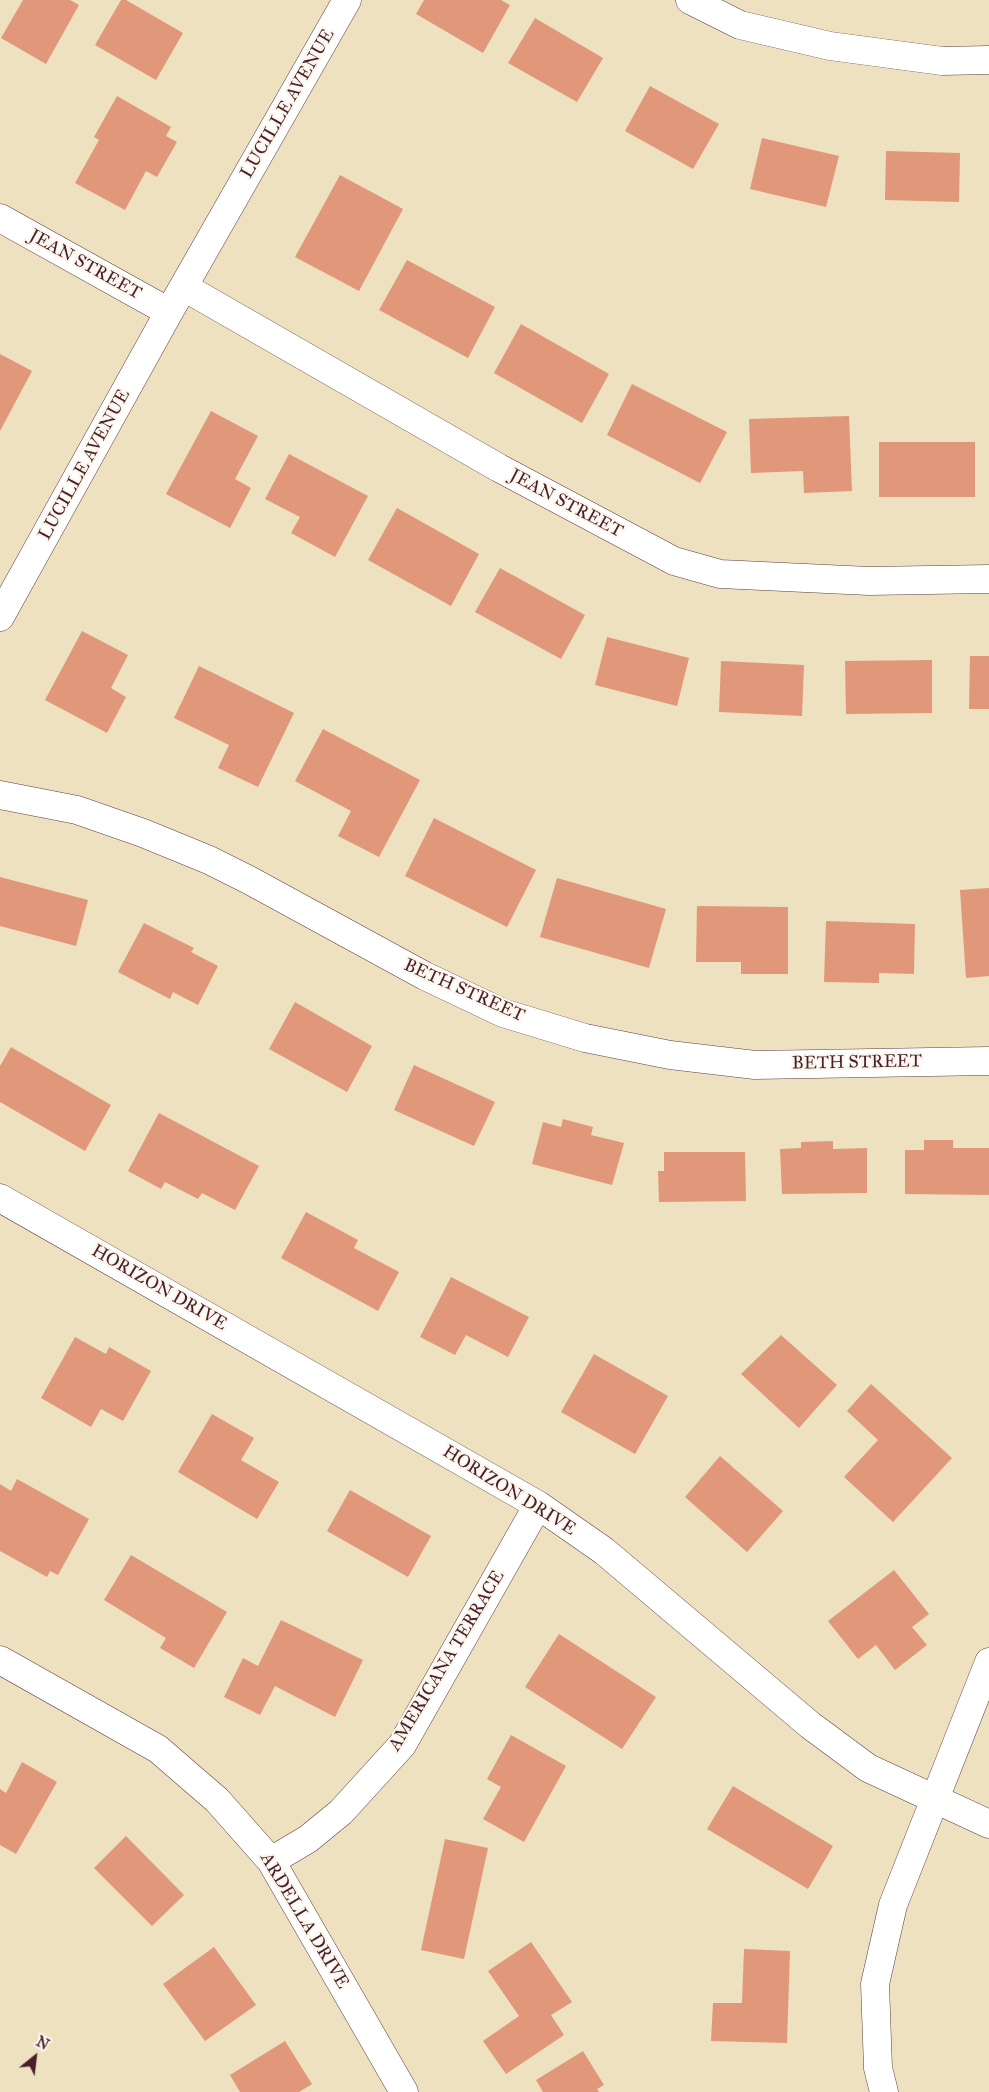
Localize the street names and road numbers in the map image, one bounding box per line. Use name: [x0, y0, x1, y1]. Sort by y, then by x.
street label: LUCILLE AVENUE: [236, 25, 340, 183]
street label: JEAN STREET: [25, 225, 145, 305]
street label: LUCILLE AVENUE: [35, 386, 135, 544]
street label: JEAN STREET: [506, 465, 626, 543]
street label: BETH STREET: [400, 955, 528, 1027]
street label: BETH STREET: [792, 1051, 922, 1075]
street label: HORIZON DRIVE: [87, 1240, 231, 1336]
street label: HORIZON DRIVE: [438, 1441, 580, 1541]
street label: AMERICANA TERRACE: [385, 1567, 509, 1755]
street label: ARDELLA DRIVE: [255, 1849, 353, 1993]

